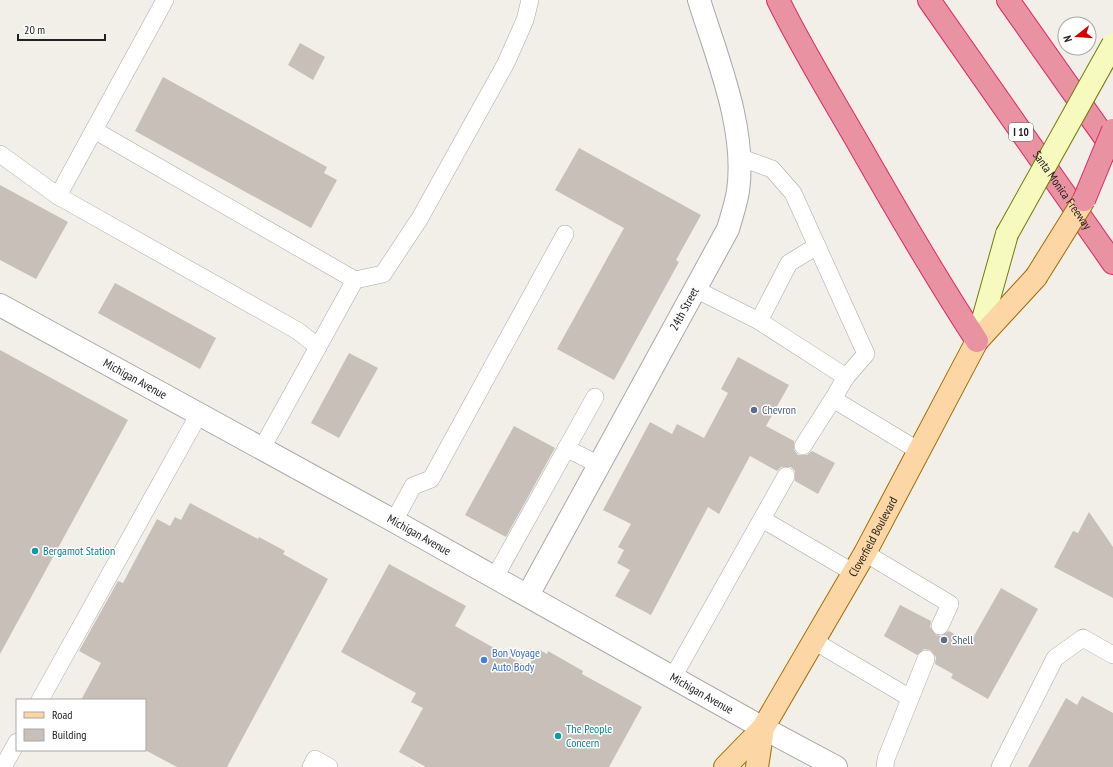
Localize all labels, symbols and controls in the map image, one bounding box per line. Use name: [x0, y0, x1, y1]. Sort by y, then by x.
scale bar: [18, 16, 105, 42]
north arrow: [1057, 16, 1097, 56]
text: 20 m: [24, 22, 45, 37]
text: N: [1060, 34, 1075, 44]
road number: I 10: [1009, 123, 1033, 141]
street label: Santa Monica Freeway: [1030, 148, 1095, 232]
street label: 24th Street: [666, 284, 702, 333]
street label: Michigan Avenue: [101, 355, 170, 402]
place label: Chevron: [762, 402, 796, 417]
marker: Chevron: [749, 405, 759, 415]
street label: Cloverfield Boulevard: [845, 494, 900, 579]
street label: Michigan Avenue: [385, 511, 454, 558]
place label: Bergamot Station: [43, 543, 115, 558]
marker: Bergamot Station: [30, 546, 40, 556]
place label: Shell: [952, 632, 973, 647]
marker: Shell: [939, 635, 949, 645]
place label: Bon Voyage Auto Body: [492, 645, 540, 674]
marker: Bon Voyage Auto Body: [479, 655, 489, 665]
street label: Michigan Avenue: [667, 669, 736, 717]
legend: [16, 699, 146, 751]
text: Road: [52, 707, 72, 722]
place label: The People Concern: [566, 721, 612, 750]
text: Building: [52, 727, 87, 742]
marker: The People Concern: [553, 731, 563, 741]

